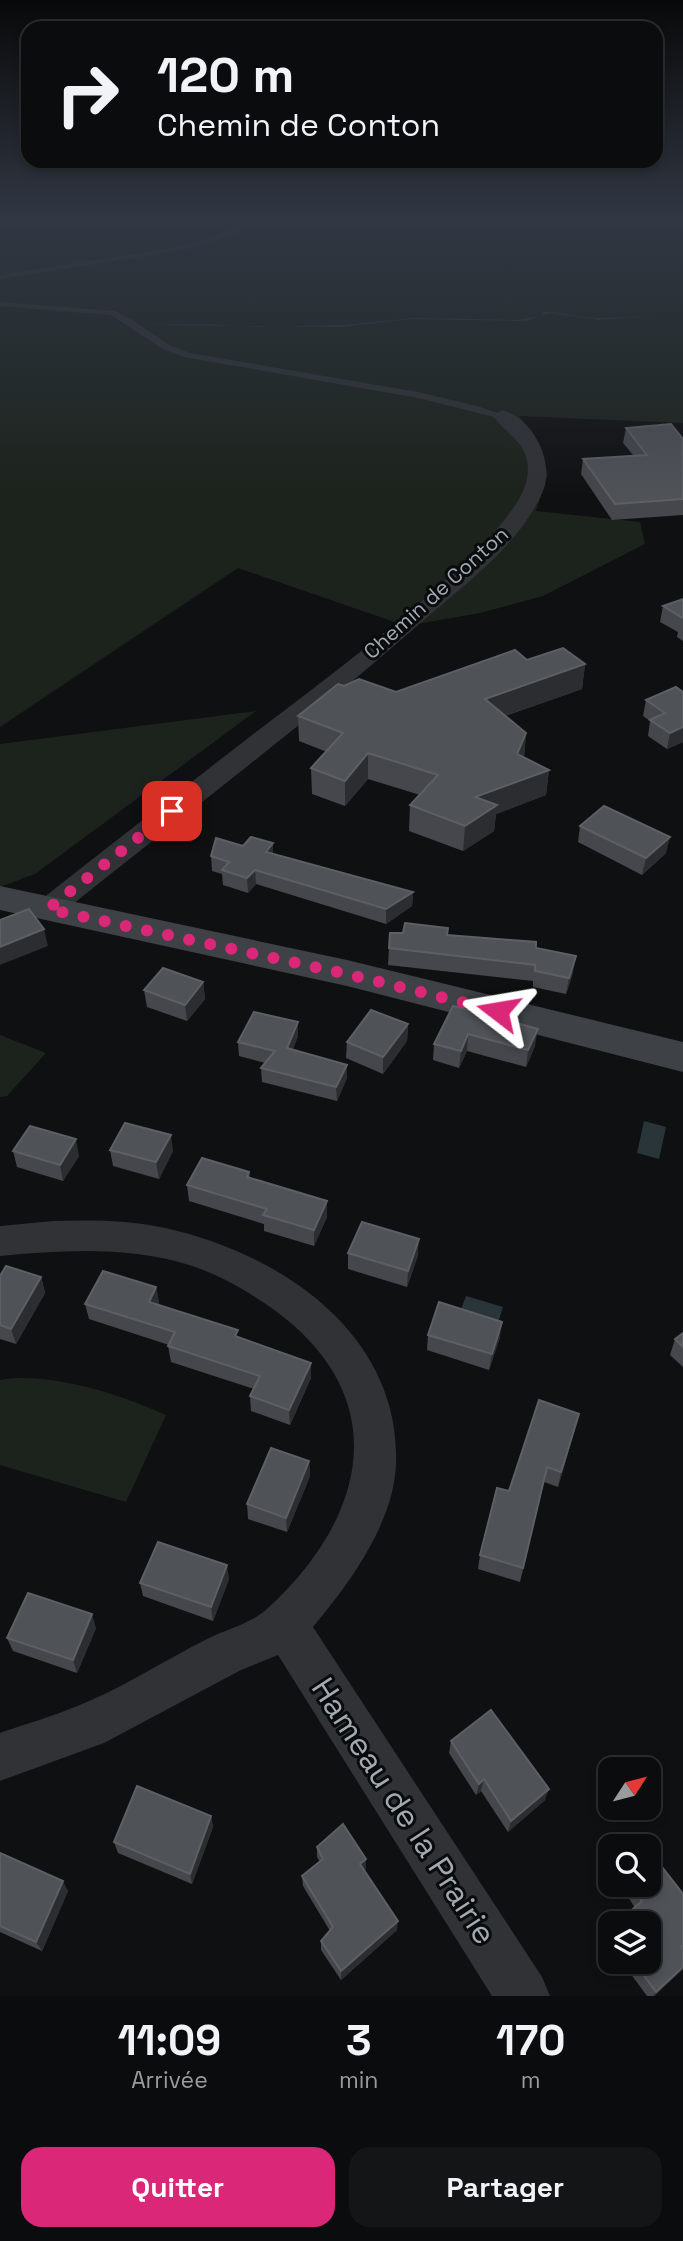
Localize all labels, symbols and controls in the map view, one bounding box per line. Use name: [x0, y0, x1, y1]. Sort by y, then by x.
text: 120 m: [157, 44, 294, 106]
icon: right: [42, 49, 133, 140]
text: Chemin de Conton: [157, 105, 440, 145]
street label: Chemin de Conton: [358, 520, 514, 665]
pin: [142, 781, 202, 841]
icon: arrive: [153, 792, 191, 830]
position arrow: [461, 974, 535, 1048]
street label: Hameau de la Prairie: [303, 1670, 505, 1952]
north arrow: [598, 1757, 662, 1820]
map controls: [598, 1757, 661, 1974]
button: search: [598, 1834, 661, 1897]
button: layers: [598, 1911, 661, 1974]
text: 11:09: [118, 2014, 221, 2067]
text: 3: [346, 2014, 371, 2067]
text: 170: [496, 2014, 565, 2067]
text: Arrivée: [131, 2065, 208, 2095]
text: min: [339, 2065, 378, 2095]
text: m: [521, 2065, 541, 2095]
button: Quitter: [21, 2147, 335, 2227]
button: Partager: [349, 2147, 662, 2227]

